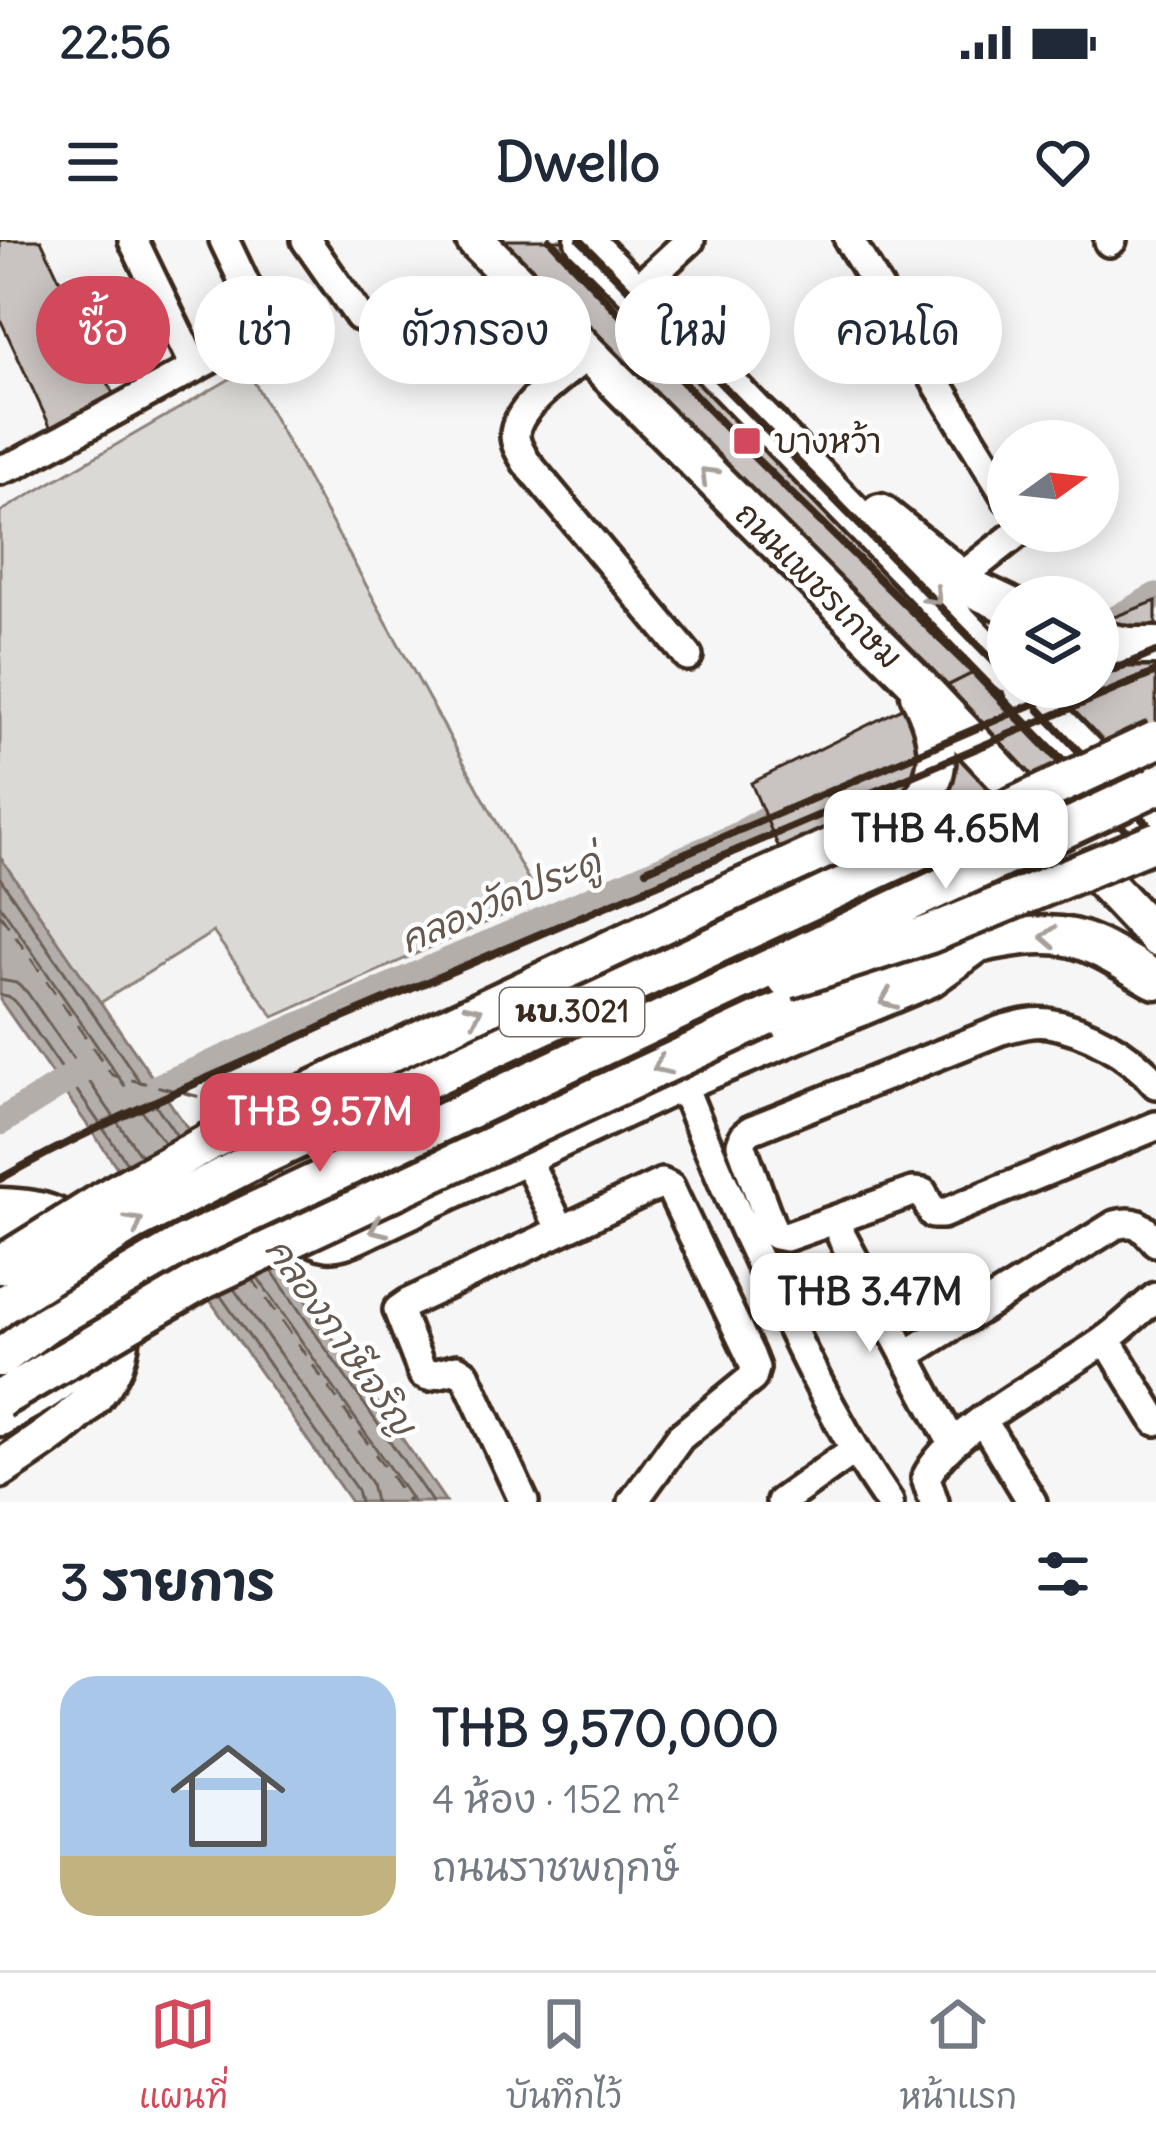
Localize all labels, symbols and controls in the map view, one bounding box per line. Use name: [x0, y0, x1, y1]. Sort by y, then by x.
text: 22:56: [60, 14, 171, 70]
text: Dwello: [496, 128, 660, 196]
icon: menu: [60, 129, 126, 195]
icon: heart: [1030, 129, 1096, 195]
chip: ซื้อ: [36, 276, 170, 384]
chip: เช่า: [194, 276, 335, 384]
chip: ตัวกรอง: [359, 276, 591, 384]
chip: ใหม่: [615, 276, 770, 384]
chip: คอนโด: [794, 276, 1002, 384]
place label: บางหว้า: [774, 420, 881, 462]
north arrow: [987, 420, 1119, 552]
map controls: [987, 420, 1119, 708]
marker: บางหว้า: [731, 425, 763, 457]
one-way arrow: [700, 467, 722, 489]
street label: ถนนเพชรเกษม: [727, 493, 911, 677]
button: layers: [987, 576, 1119, 708]
one-way arrow: [920, 583, 942, 605]
pin: THB 4.65M: [809, 790, 1083, 892]
text: THB 4.65M: [851, 804, 1041, 853]
water label: คลองวัดประดู่: [393, 836, 614, 967]
one-way arrow: [1039, 924, 1058, 950]
one-way arrow: [878, 986, 900, 1010]
road number: นบ.3021: [500, 988, 644, 1036]
one-way arrow: [462, 1004, 483, 1027]
one-way arrow: [652, 1052, 673, 1075]
pin: THB 9.57M: [183, 1073, 457, 1175]
text: THB 9.57M: [227, 1087, 413, 1136]
one-way arrow: [122, 1214, 143, 1237]
one-way arrow: [369, 1214, 391, 1238]
water label: คลองภาษีเจริญ: [256, 1229, 427, 1446]
pin: THB 3.47M: [733, 1253, 1007, 1355]
text: THB 3.47M: [777, 1267, 963, 1316]
icon: filters: [1030, 1541, 1096, 1607]
text: 3 รายการ: [60, 1550, 275, 1614]
text: THB 9,570,000: [432, 1696, 779, 1760]
icon: home: [156, 1724, 300, 1868]
text: 4 ห้อง · 152 m²: [432, 1775, 681, 1824]
text: ถนนราชพฤกษ์: [432, 1843, 679, 1892]
tab: แผนที่: [139, 1991, 228, 2121]
tab: บันทึกไว้: [506, 1991, 622, 2121]
tab: หน้าแรก: [899, 1991, 1017, 2121]

